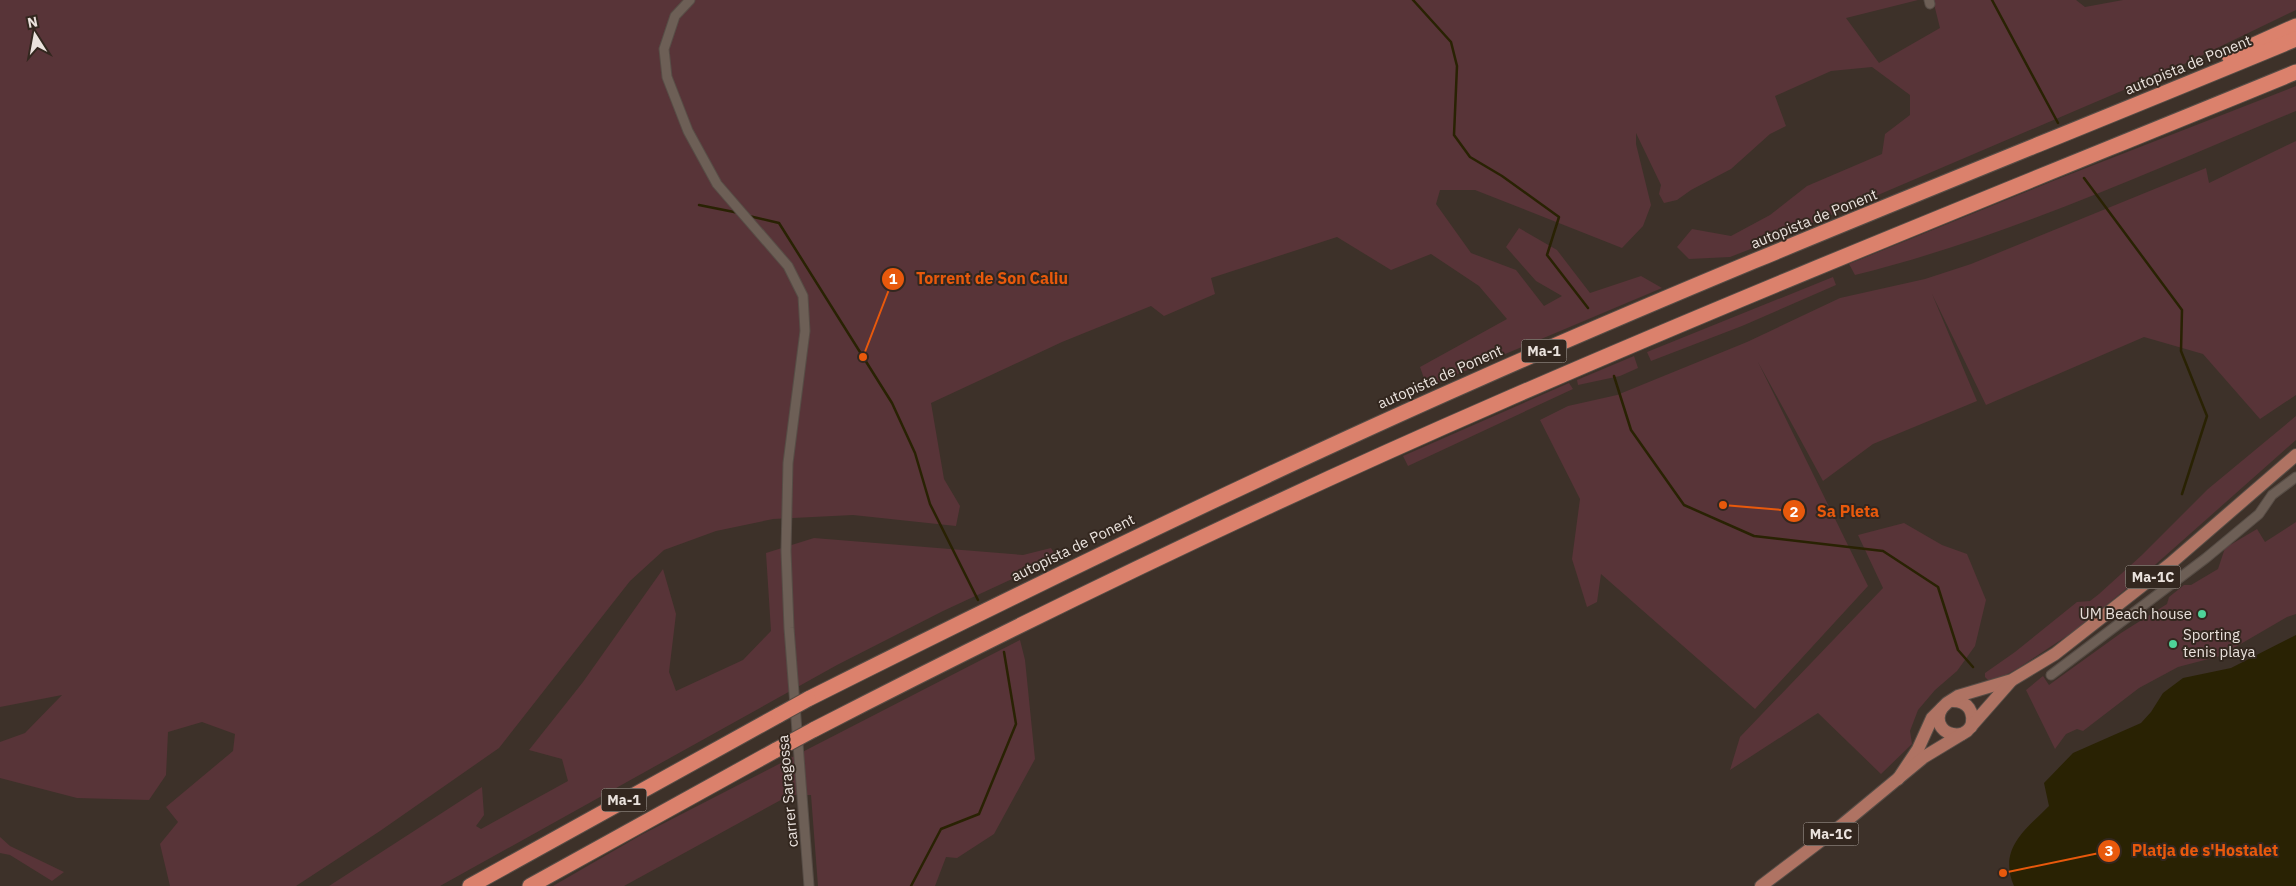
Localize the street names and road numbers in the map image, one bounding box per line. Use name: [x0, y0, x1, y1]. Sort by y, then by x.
street label: autopista de Ponent: [2122, 30, 2254, 99]
street label: autopista de Ponent: [1748, 184, 1880, 253]
street label: autopista de Ponent: [1374, 340, 1505, 413]
road number: Ma-1: [1522, 340, 1566, 362]
street label: autopista de Ponent: [1008, 509, 1138, 586]
road number: Ma-1C: [2126, 566, 2180, 588]
street label: carrer Saragossa: [773, 734, 802, 848]
road number: Ma-1: [602, 788, 646, 812]
road number: Ma-1C: [1804, 822, 1858, 846]

